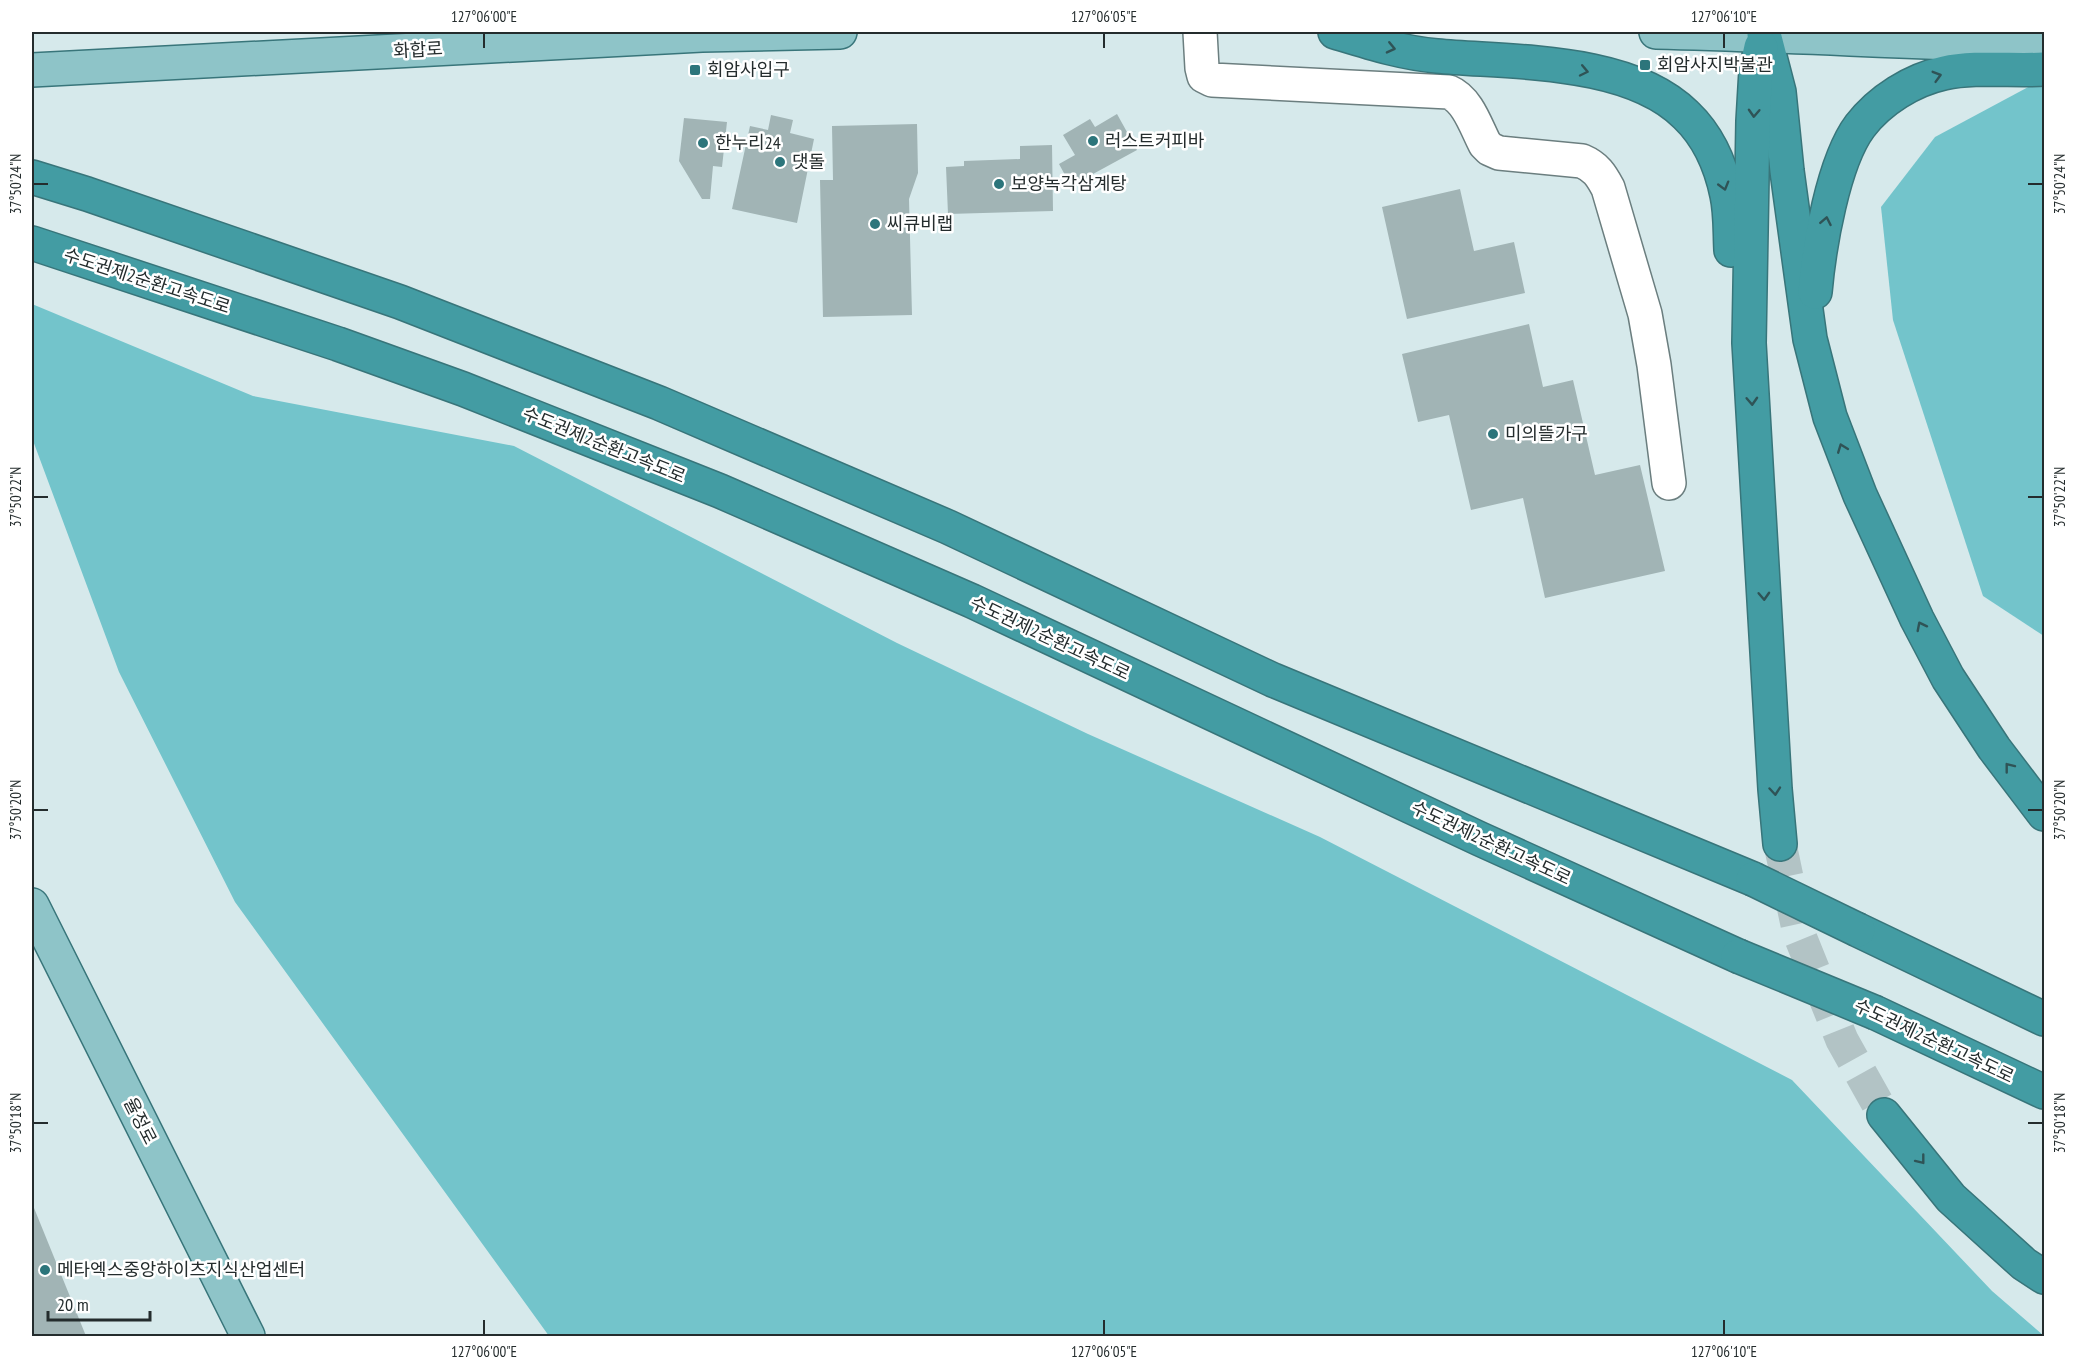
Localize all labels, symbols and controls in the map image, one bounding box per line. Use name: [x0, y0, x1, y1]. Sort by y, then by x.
text: 127°06'00"E: [451, 7, 517, 26]
text: 127°06'05"E: [1071, 7, 1137, 26]
text: 127°06'10"E: [1691, 7, 1757, 26]
street label: 화합로: [393, 37, 443, 62]
one-way arrow: [1386, 41, 1396, 54]
place label: 회암사지박불관: [1657, 53, 1773, 76]
place label: 회암사입구: [707, 58, 790, 81]
marker: 회암사지박불관: [1638, 58, 1652, 72]
marker: 회암사입구: [688, 63, 702, 77]
one-way arrow: [1579, 63, 1589, 76]
one-way arrow: [1932, 70, 1942, 83]
one-way arrow: [1747, 109, 1760, 118]
place label: 러스트커피바: [1105, 129, 1205, 152]
place label: 한누리24: [715, 131, 781, 154]
marker: 러스트커피바: [1086, 134, 1100, 148]
marker: 한누리24: [696, 136, 710, 150]
place label: 댓돌: [792, 150, 825, 173]
text: 37°50'24"N: [6, 154, 25, 214]
text: 37°50'24"N: [2050, 154, 2069, 214]
marker: 댓돌: [773, 155, 787, 169]
place label: 보양녹각삼계탕: [1011, 172, 1127, 195]
marker: 보양녹각삼계탕: [992, 177, 1006, 191]
one-way arrow: [1717, 180, 1729, 191]
place label: 씨큐비랩: [887, 212, 953, 235]
one-way arrow: [1819, 216, 1832, 226]
marker: 씨큐비랩: [868, 217, 882, 231]
street label: 수도권제2순환고속도로: [61, 243, 233, 318]
one-way arrow: [1746, 397, 1759, 406]
street label: 수도권제2순환고속도로: [519, 401, 689, 488]
place label: 미의뜰가구: [1505, 422, 1588, 445]
marker: 미의뜰가구: [1486, 427, 1500, 441]
one-way arrow: [1837, 443, 1849, 454]
text: 37°50'22"N: [6, 467, 25, 527]
text: 37°50'22"N: [2050, 467, 2069, 527]
street label: 수도권제2순환고속도로: [967, 590, 1134, 685]
one-way arrow: [1757, 592, 1770, 601]
one-way arrow: [1917, 622, 1928, 633]
one-way arrow: [2005, 763, 2016, 774]
text: 37°50'20"N: [6, 780, 25, 840]
text: 37°50'20"N: [2050, 780, 2069, 840]
one-way arrow: [1769, 786, 1782, 795]
street label: 수도권제2순환고속도로: [1408, 795, 1575, 890]
street label: 수도권제2순환고속도로: [1851, 993, 2018, 1088]
text: 37°50'18"N: [6, 1093, 25, 1153]
street label: 율정로: [119, 1093, 162, 1148]
text: 37°50'18"N: [2050, 1093, 2069, 1153]
one-way arrow: [1913, 1154, 1924, 1165]
place label: 메타엑스중앙하이츠지식산업센터: [57, 1258, 305, 1281]
marker: 메타엑스중앙하이츠지식산업센터: [38, 1263, 52, 1277]
scale bar: [48, 1284, 150, 1322]
text: 20 m: [57, 1293, 89, 1316]
text: 127°06'00"E: [451, 1342, 517, 1361]
text: 127°06'05"E: [1071, 1342, 1137, 1361]
text: 127°06'10"E: [1691, 1342, 1757, 1361]

